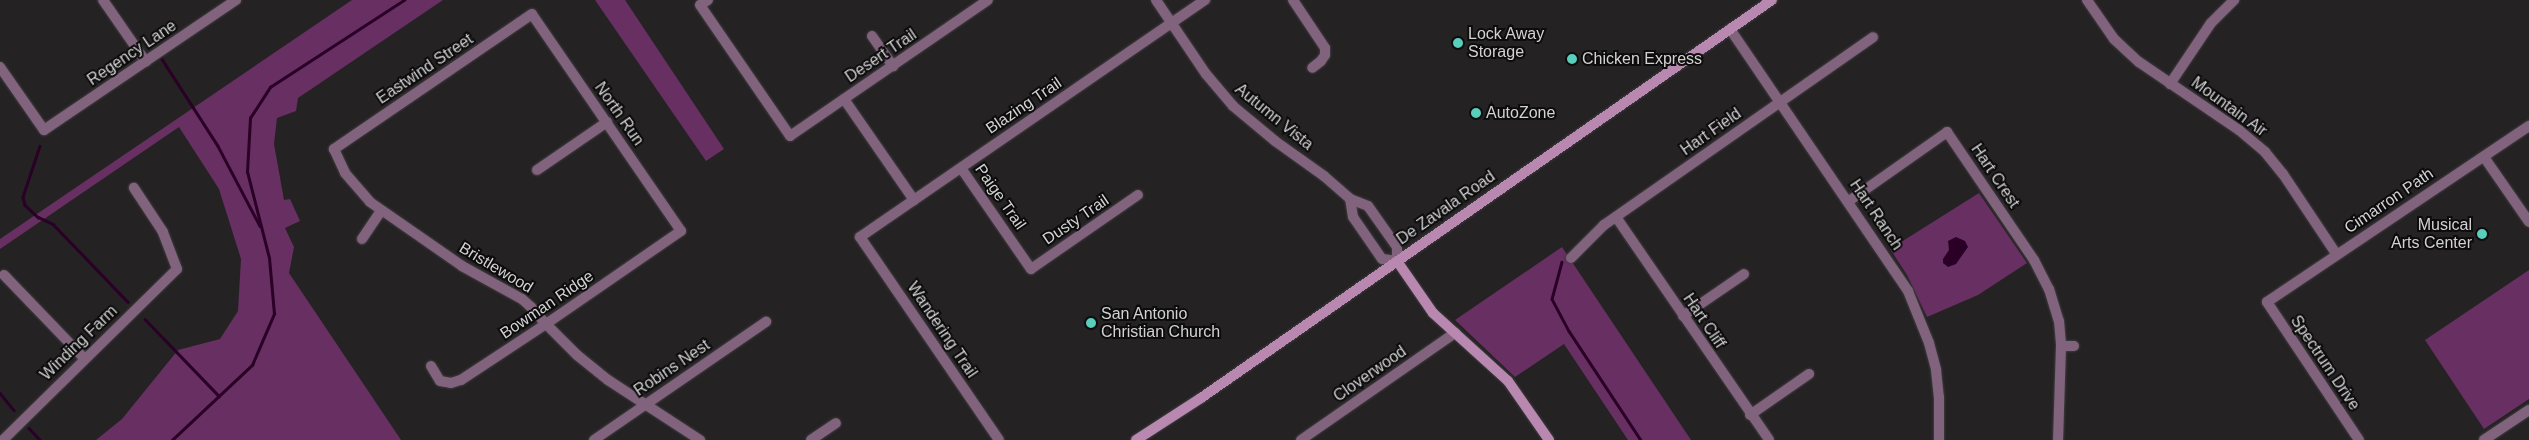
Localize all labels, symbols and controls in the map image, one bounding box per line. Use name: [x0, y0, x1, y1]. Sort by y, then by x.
street label: Regency Lane: [84, 16, 180, 90]
place label: Lock Away Storage: [1468, 24, 1545, 62]
street label: Desert Trail: [842, 25, 920, 87]
street label: Eastwind Street: [373, 30, 477, 108]
marker: Lock Away Storage: [1452, 37, 1464, 49]
place label: Chicken Express: [1582, 49, 1702, 69]
marker: Chicken Express: [1566, 53, 1578, 65]
street label: Mountain Air: [2187, 73, 2271, 141]
street label: Blazing Trail: [982, 74, 1066, 138]
street label: North Run: [590, 79, 648, 149]
street label: Autumn Vista: [1231, 80, 1317, 154]
place label: AutoZone: [1486, 103, 1555, 123]
street label: Hart Field: [1677, 104, 1745, 160]
marker: AutoZone: [1470, 107, 1482, 119]
street label: Hart Crest: [1967, 140, 2023, 212]
street label: Paige Trail: [970, 160, 1030, 234]
street label: Cimarron Path: [2341, 164, 2437, 238]
street label: De Zavala Road: [1393, 167, 1499, 249]
street label: Hart Ranch: [1845, 176, 1907, 254]
street label: Dusty Trail: [1039, 191, 1113, 249]
place label: Musical Arts Center: [2391, 215, 2472, 253]
marker: Musical Arts Center: [2476, 228, 2488, 240]
street label: Bristlewood: [456, 238, 536, 298]
street label: Bowman Ridge: [497, 267, 597, 343]
street label: Wandering Trail: [903, 278, 981, 382]
street label: Hart Cliff: [1679, 290, 1729, 352]
street label: Winding Farm: [37, 302, 121, 384]
place label: San Antonio Christian Church: [1101, 304, 1220, 342]
street label: Spectrum Drive: [2286, 312, 2364, 414]
marker: San Antonio Christian Church: [1085, 317, 1097, 329]
street label: Robins Nest: [631, 336, 713, 400]
street label: Cloverwood: [1330, 342, 1410, 406]

